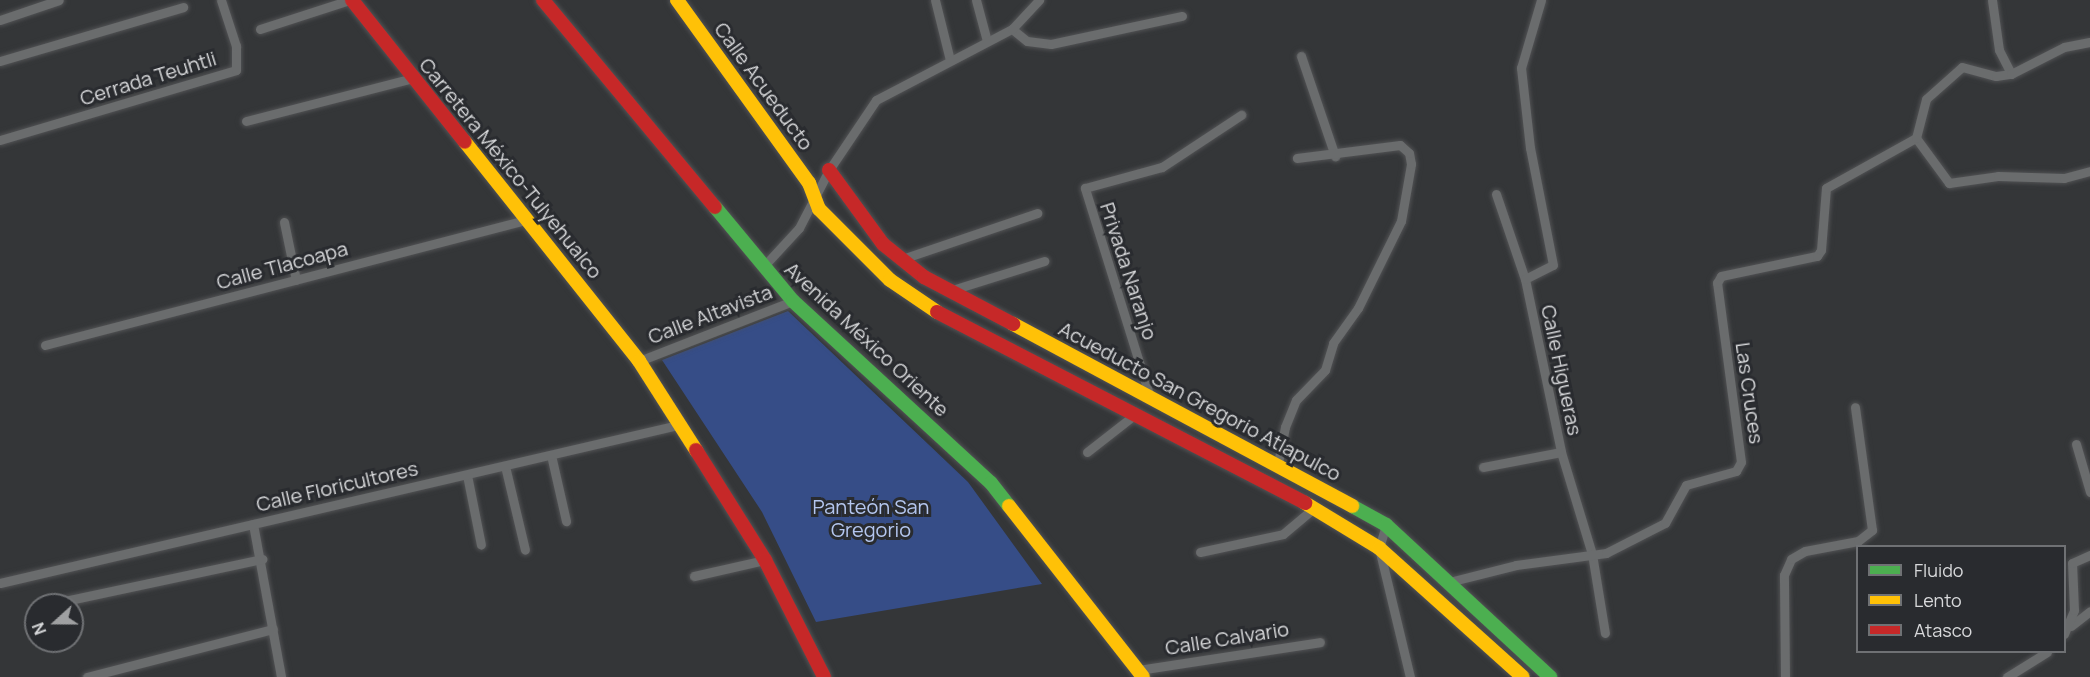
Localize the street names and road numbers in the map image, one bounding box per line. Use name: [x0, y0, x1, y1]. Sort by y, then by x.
street label: Calle Acueducto: [710, 17, 818, 155]
street label: Cerrada Teuhtli: [77, 46, 219, 110]
street label: Carretera México-Tulyehualco: [415, 53, 607, 283]
street label: Privada Naranjo: [1095, 199, 1163, 343]
street label: Calle Tlacoapa: [214, 236, 350, 294]
street label: Avenida México Oriente: [780, 257, 954, 421]
street label: Calle Altavista: [645, 279, 775, 349]
street label: Calle Higueras: [1536, 303, 1588, 437]
street label: Acueducto San Gregorio Atlapulco: [1055, 316, 1345, 486]
street label: Las Cruces: [1731, 341, 1769, 445]
street label: Calle Floricultores: [254, 456, 420, 516]
street label: Calle Calvario: [1163, 616, 1291, 660]

